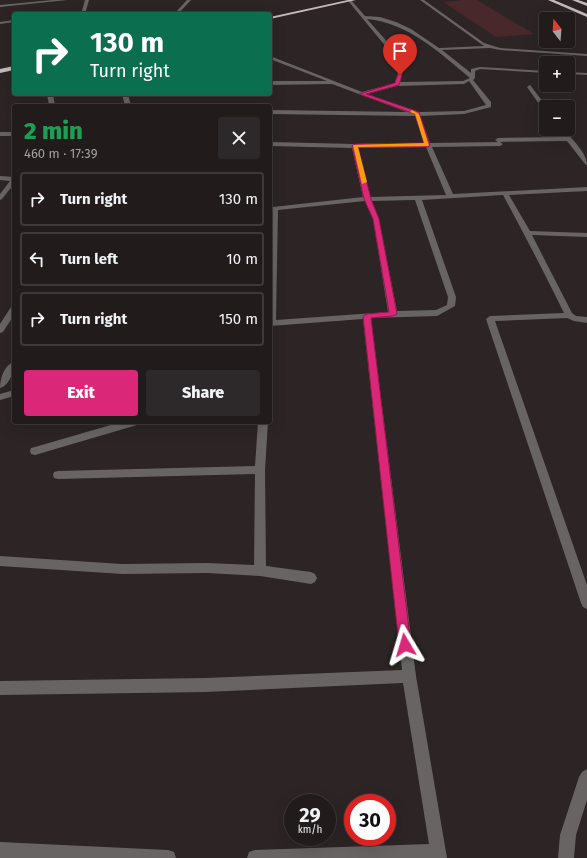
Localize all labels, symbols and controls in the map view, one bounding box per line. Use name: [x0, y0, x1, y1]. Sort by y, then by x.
north arrow: [539, 12, 575, 48]
map controls: [539, 12, 575, 136]
text: 130 m: [90, 26, 164, 59]
icon: right: [24, 28, 76, 80]
pin: [383, 34, 417, 75]
icon: arrive: [389, 40, 411, 62]
button: +: [539, 56, 575, 92]
text: Turn right: [90, 60, 170, 82]
button: −: [539, 100, 575, 136]
text: 2 min: [24, 117, 83, 145]
button: close: [218, 117, 260, 159]
text: 460 m · 17:39: [24, 146, 98, 161]
icon: right: [26, 188, 48, 210]
text: Turn right: [60, 190, 127, 208]
text: 130 m: [219, 190, 258, 208]
icon: left: [26, 248, 48, 270]
text: Turn left: [60, 250, 118, 268]
text: 10 m: [226, 250, 258, 268]
icon: right: [26, 308, 48, 330]
text: Turn right: [60, 310, 127, 328]
text: 150 m: [219, 310, 258, 328]
button: Exit: [24, 370, 138, 416]
button: Share: [146, 370, 260, 416]
position arrow: [384, 624, 426, 666]
speed limit sign: 30: [344, 794, 396, 846]
text: 29: [299, 803, 321, 827]
text: km/h: [298, 824, 322, 836]

